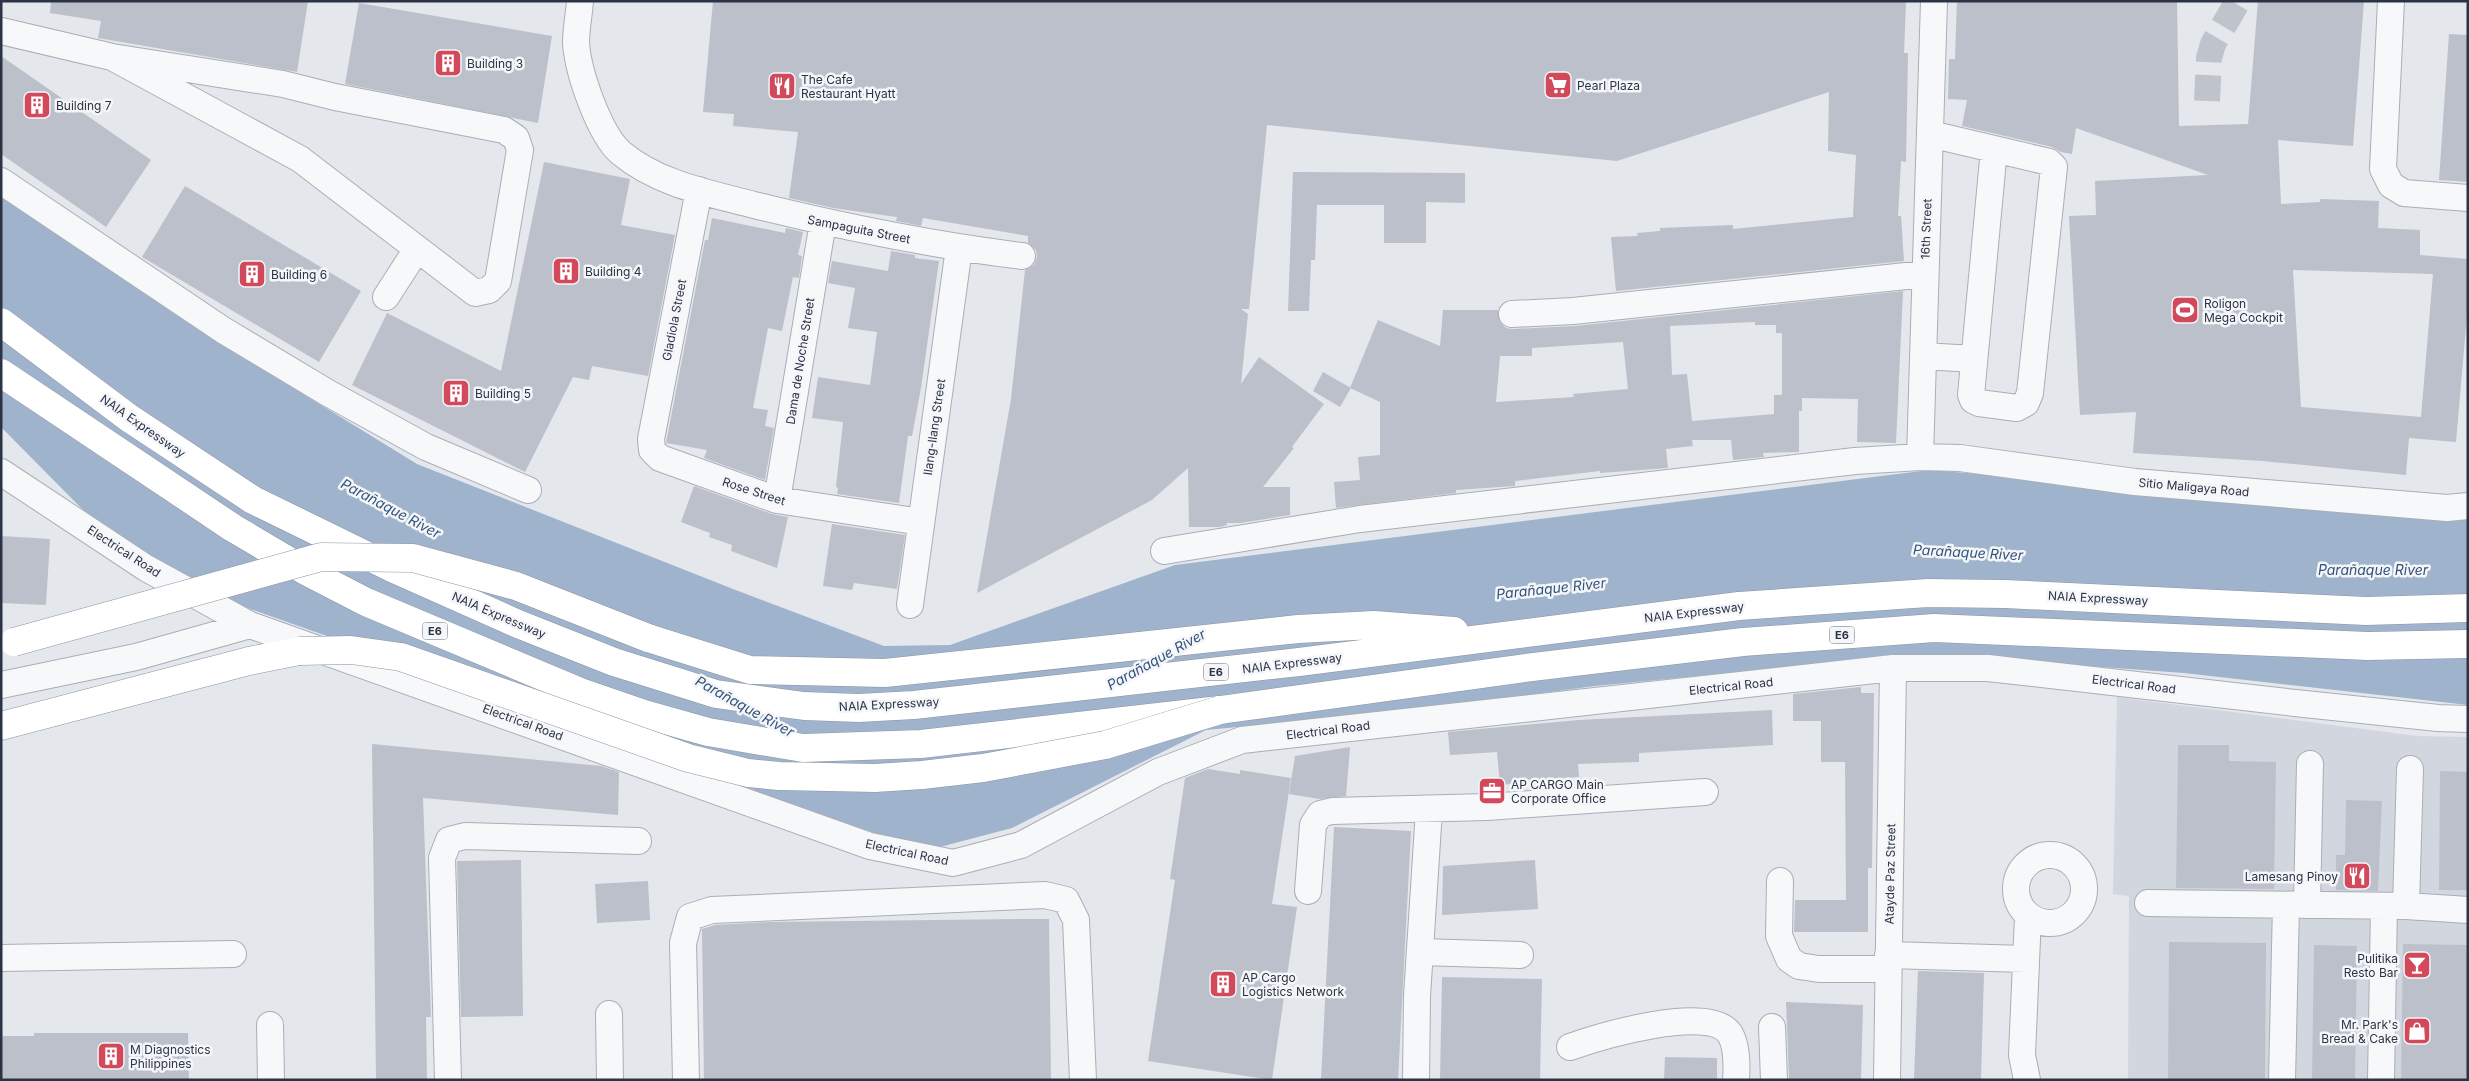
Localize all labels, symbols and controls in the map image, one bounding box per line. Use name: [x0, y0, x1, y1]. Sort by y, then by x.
building icon: Building 3: [433, 48, 463, 78]
place label: Building 3: [467, 56, 523, 71]
supermarket icon: Pearl Plaza: [1543, 70, 1573, 100]
restaurant icon: The Cafe Restaurant Hyatt: [767, 71, 797, 101]
place label: The Cafe Restaurant Hyatt: [801, 72, 895, 101]
place label: Pearl Plaza: [1577, 78, 1640, 93]
building icon: Building 7: [22, 90, 52, 120]
place label: Building 7: [56, 98, 112, 113]
street label: 16th Street: [1917, 198, 1935, 260]
street label: Sampaguita Street: [806, 212, 912, 246]
building icon: Building 4: [551, 256, 581, 286]
building icon: Building 6: [237, 259, 267, 289]
place label: Building 4: [585, 264, 642, 279]
place label: Building 6: [271, 267, 327, 282]
street label: Gladiola Street: [659, 278, 689, 362]
sports icon: Roligon Mega Cockpit: [2170, 295, 2200, 325]
street label: Dama de Noche Street: [783, 296, 817, 425]
place label: Roligon Mega Cockpit: [2204, 296, 2283, 325]
building icon: Building 5: [441, 378, 471, 408]
street label: Ilang-Ilang Street: [920, 378, 948, 476]
place label: Building 5: [475, 386, 531, 401]
street label: NAIA Expressway: [98, 391, 189, 461]
street label: Rose Street: [721, 474, 787, 508]
water label: Parañaque River: [338, 475, 444, 542]
street label: Sitio Maligaya Road: [2138, 475, 2250, 499]
street label: Electrical Road: [85, 522, 163, 580]
water label: Parañaque River: [1913, 541, 2024, 563]
water label: Parañaque River: [2318, 561, 2429, 578]
water label: Parañaque River: [1495, 574, 1607, 602]
street label: NAIA Expressway: [450, 588, 548, 642]
street label: NAIA Expressway: [2047, 588, 2149, 608]
street label: NAIA Expressway: [1643, 598, 1745, 626]
road number: E6: [422, 622, 448, 640]
water label: Parañaque River: [1104, 625, 1209, 693]
road number: E6: [1830, 626, 1854, 644]
street label: NAIA Expressway: [1241, 649, 1343, 677]
road number: E6: [1204, 664, 1228, 680]
street label: Electrical Road: [2091, 671, 2177, 697]
water label: Parañaque River: [693, 672, 798, 740]
street label: Electrical Road: [1688, 674, 1774, 698]
street label: NAIA Expressway: [838, 694, 940, 714]
street label: Electrical Road: [481, 701, 565, 743]
street label: Electrical Road: [1285, 717, 1371, 743]
office icon: AP CARGO Main Corporate Office: [1477, 776, 1507, 806]
place label: AP CARGO Main Corporate Office: [1511, 777, 1606, 806]
street label: Atayde Paz Street: [1882, 823, 1898, 925]
street label: Electrical Road: [864, 836, 950, 868]
restaurant icon: Lamesang Pinoy: [2342, 861, 2372, 891]
place label: Lamesang Pinoy: [2245, 869, 2338, 884]
bar icon: Pulitika Resto Bar: [2402, 950, 2432, 980]
place label: Pulitika Resto Bar: [2344, 951, 2398, 980]
building icon: AP Cargo Logistics Network: [1208, 969, 1238, 999]
place label: AP Cargo Logistics Network: [1242, 970, 1345, 999]
shop icon: Mr. Park's Bread & Cake: [2402, 1016, 2432, 1046]
place label: Mr. Park's Bread & Cake: [2321, 1017, 2398, 1046]
building icon: M Diagnostics Philippines: [96, 1041, 126, 1071]
place label: M Diagnostics Philippines: [130, 1042, 211, 1071]

